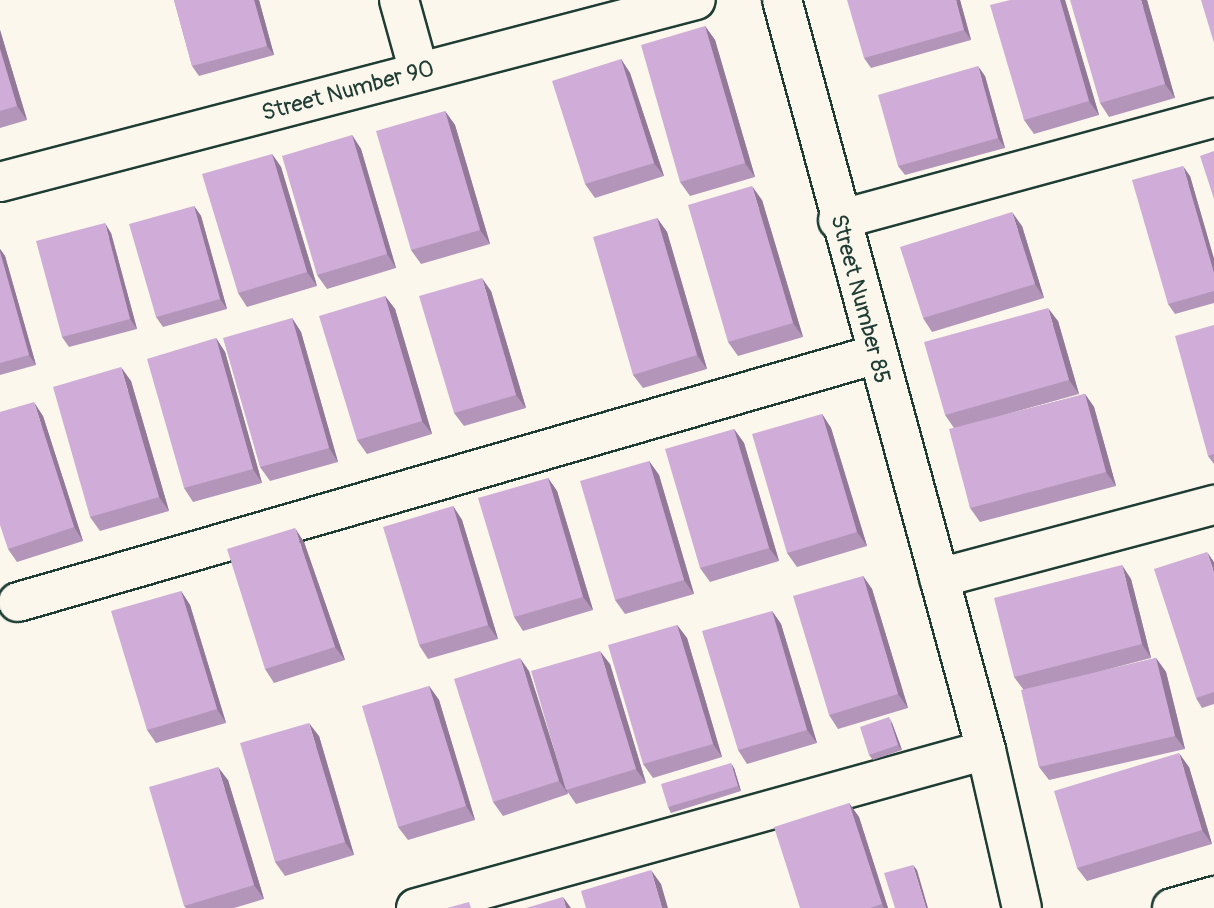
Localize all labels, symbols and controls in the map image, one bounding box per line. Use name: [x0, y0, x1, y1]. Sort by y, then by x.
street label: Street Number 90: [259, 55, 437, 127]
street label: Street Number 85: [824, 211, 896, 387]

